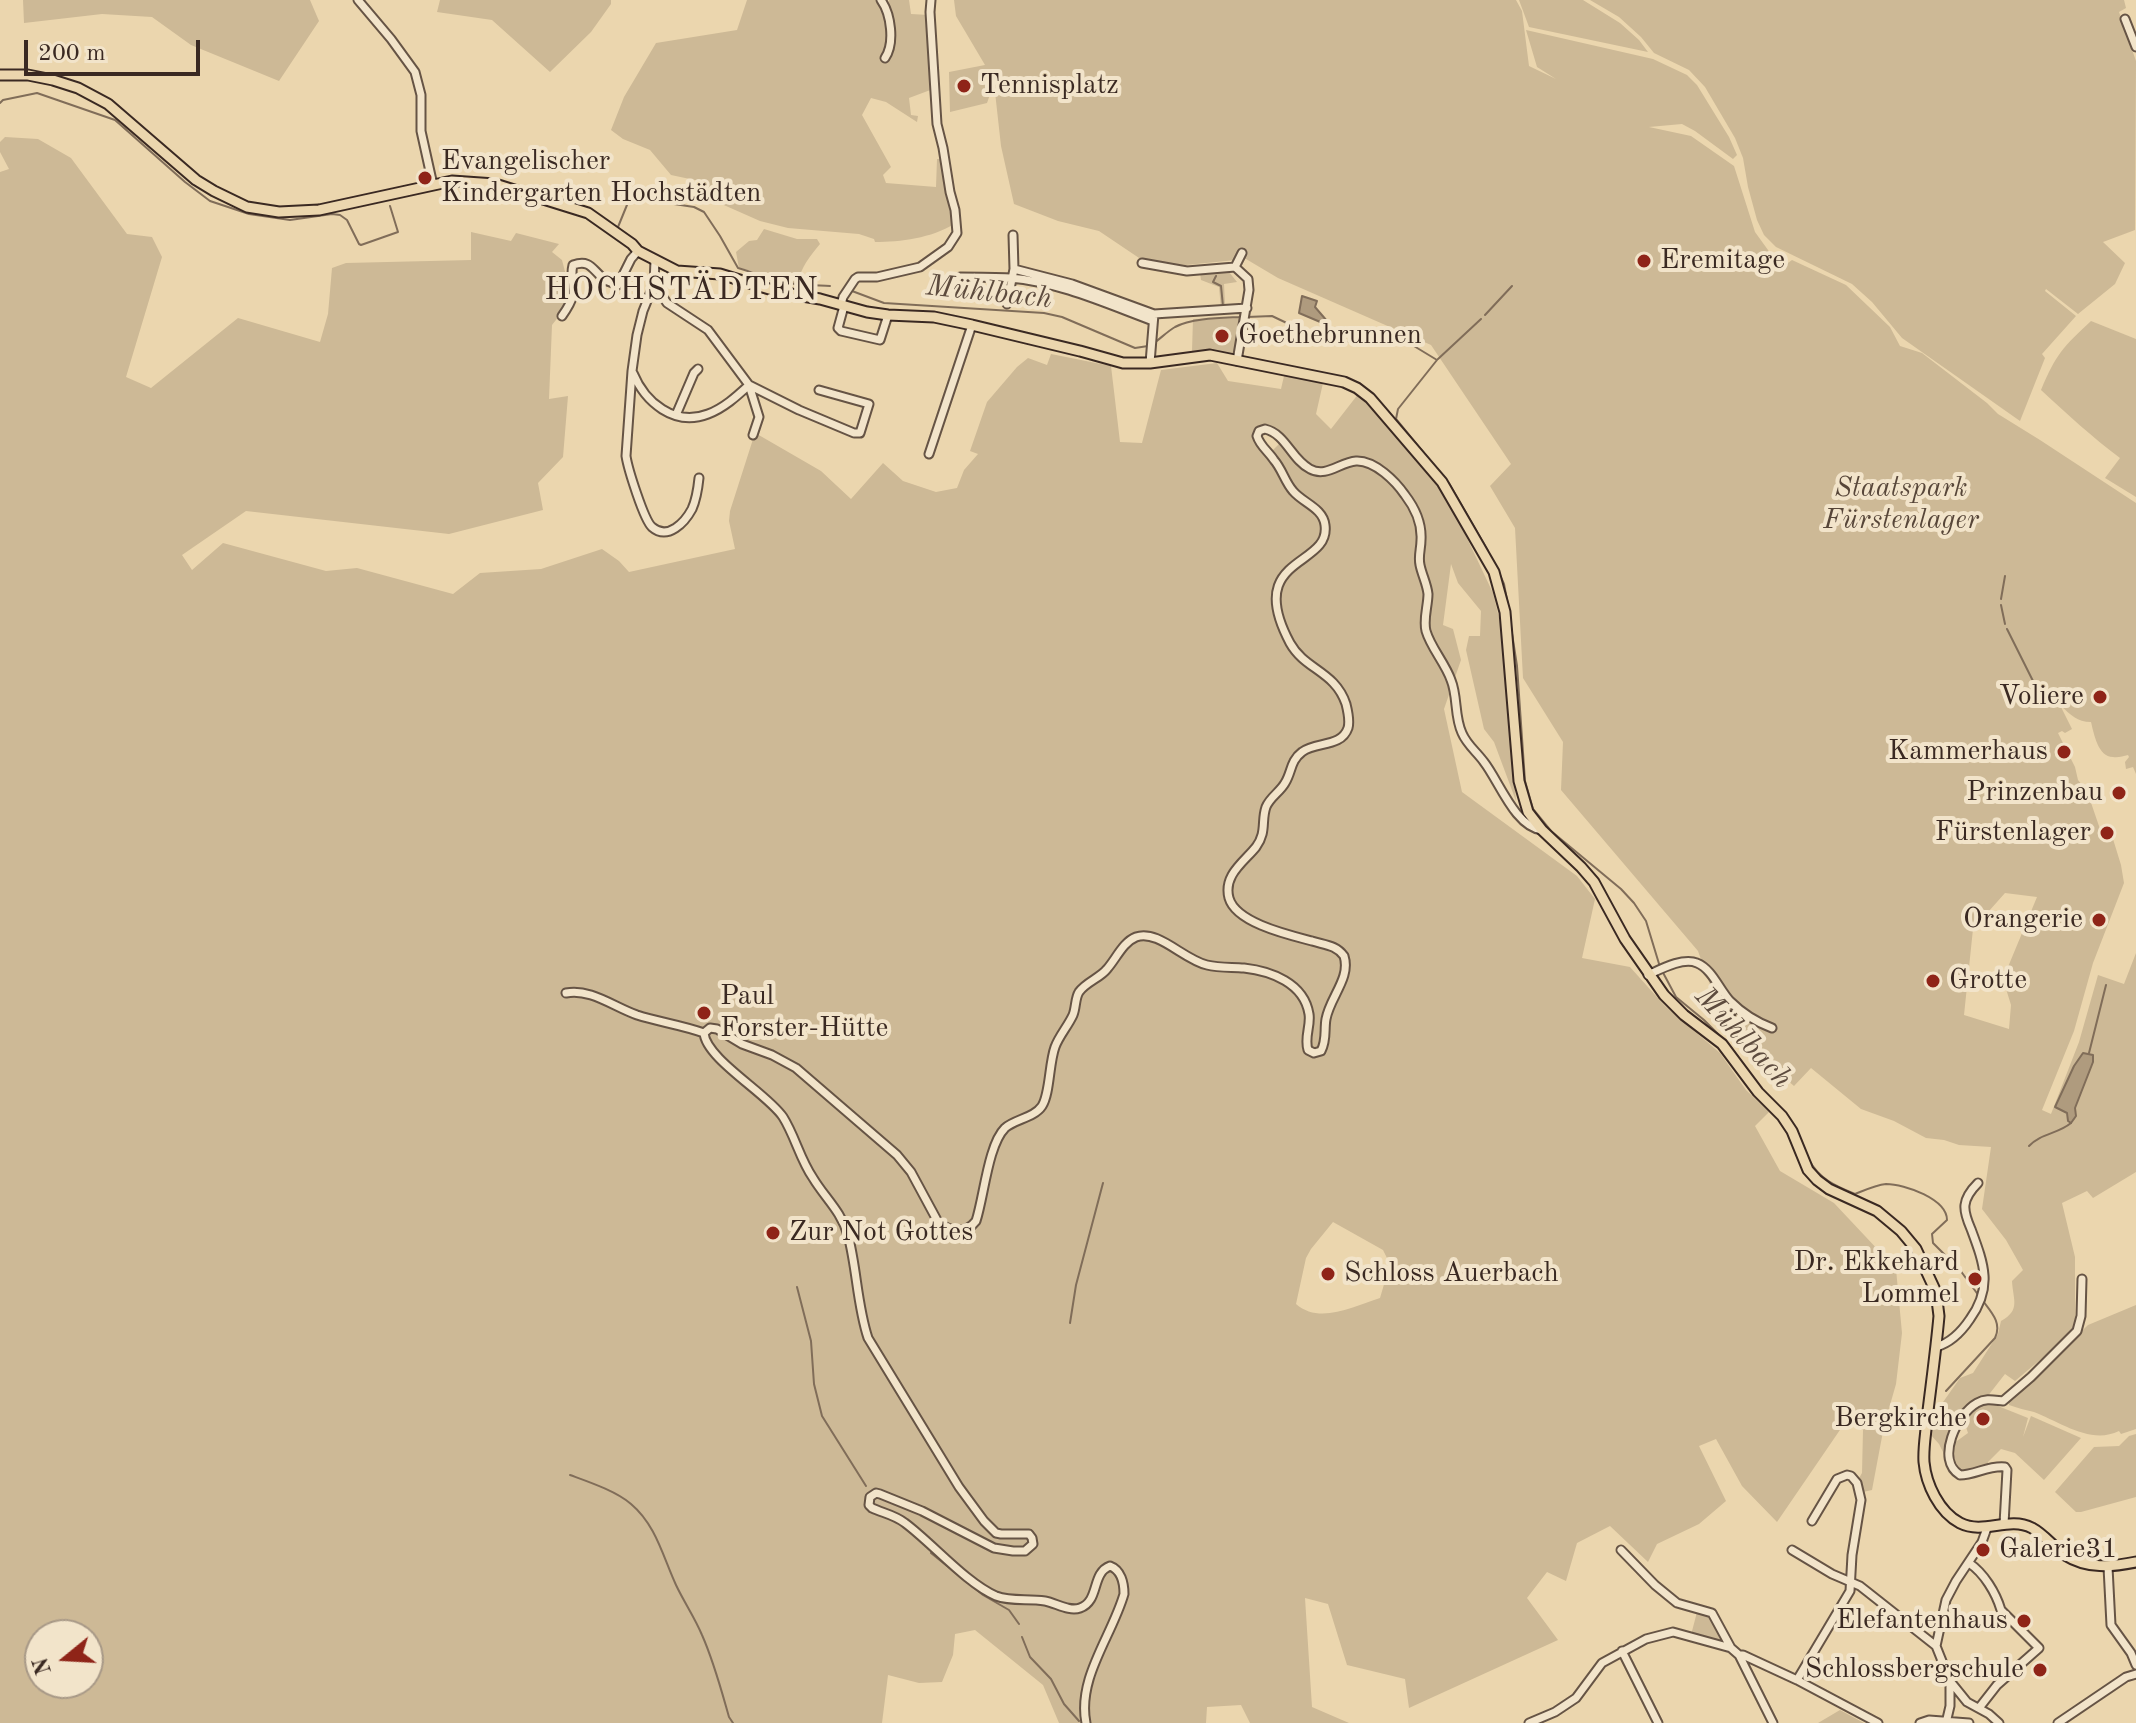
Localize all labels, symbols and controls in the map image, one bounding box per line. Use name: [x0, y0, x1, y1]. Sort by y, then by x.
scale bar: [28, 24, 204, 74]
text: 200 m: [38, 42, 106, 66]
place label: Tennisplatz: [980, 69, 1119, 103]
marker: Tennisplatz: [955, 77, 973, 95]
place label: Evangelischer Kindergarten Hochstädten: [441, 145, 761, 211]
marker: Evangelischer Kindergarten Hochstädten: [416, 169, 434, 187]
place label: Eremitage: [1660, 244, 1785, 278]
marker: Eremitage: [1635, 252, 1653, 270]
water label: Mühlbach: [924, 268, 1054, 318]
district label: HOCHSTÄDTEN: [544, 272, 820, 310]
place label: Goethebrunnen: [1238, 319, 1422, 353]
marker: Goethebrunnen: [1213, 327, 1231, 345]
park label: Staatspark Fürstenlager: [1823, 472, 1979, 538]
place label: Voliere: [1999, 680, 2084, 714]
marker: Voliere: [2091, 688, 2109, 706]
place label: Kammerhaus: [1888, 735, 2048, 769]
marker: Kammerhaus: [2055, 743, 2073, 761]
place label: Prinzenbau: [1966, 776, 2103, 810]
marker: Prinzenbau: [2110, 784, 2128, 802]
place label: Fürstenlager: [1935, 816, 2091, 850]
marker: Fürstenlager: [2098, 824, 2116, 842]
place label: Orangerie: [1963, 903, 2083, 937]
marker: Orangerie: [2090, 911, 2108, 929]
place label: Grotte: [1949, 964, 2027, 998]
marker: Grotte: [1924, 972, 1942, 990]
water label: Mühlbach: [1687, 979, 1799, 1097]
place label: Paul Forster-Hütte: [720, 980, 888, 1046]
marker: Paul Forster-Hütte: [695, 1004, 713, 1022]
place label: Zur Not Gottes: [789, 1216, 973, 1250]
marker: Zur Not Gottes: [764, 1224, 782, 1242]
place label: Dr. Ekkehard Lommel: [1794, 1246, 1959, 1312]
place label: Schloss Auerbach: [1344, 1257, 1559, 1291]
marker: Schloss Auerbach: [1319, 1265, 1337, 1283]
marker: Dr. Ekkehard Lommel: [1966, 1270, 1984, 1288]
place label: Bergkirche: [1834, 1402, 1967, 1436]
marker: Bergkirche: [1974, 1410, 1992, 1428]
place label: Galerie31: [1999, 1533, 2118, 1567]
marker: Galerie31: [1974, 1541, 1992, 1559]
place label: Elefantenhaus: [1836, 1604, 2008, 1638]
marker: Elefantenhaus: [2015, 1612, 2033, 1630]
north arrow: [24, 1619, 104, 1699]
place label: Schlossbergschule: [1805, 1653, 2024, 1687]
text: N: [30, 1654, 56, 1677]
marker: Schlossbergschule: [2031, 1661, 2049, 1679]

